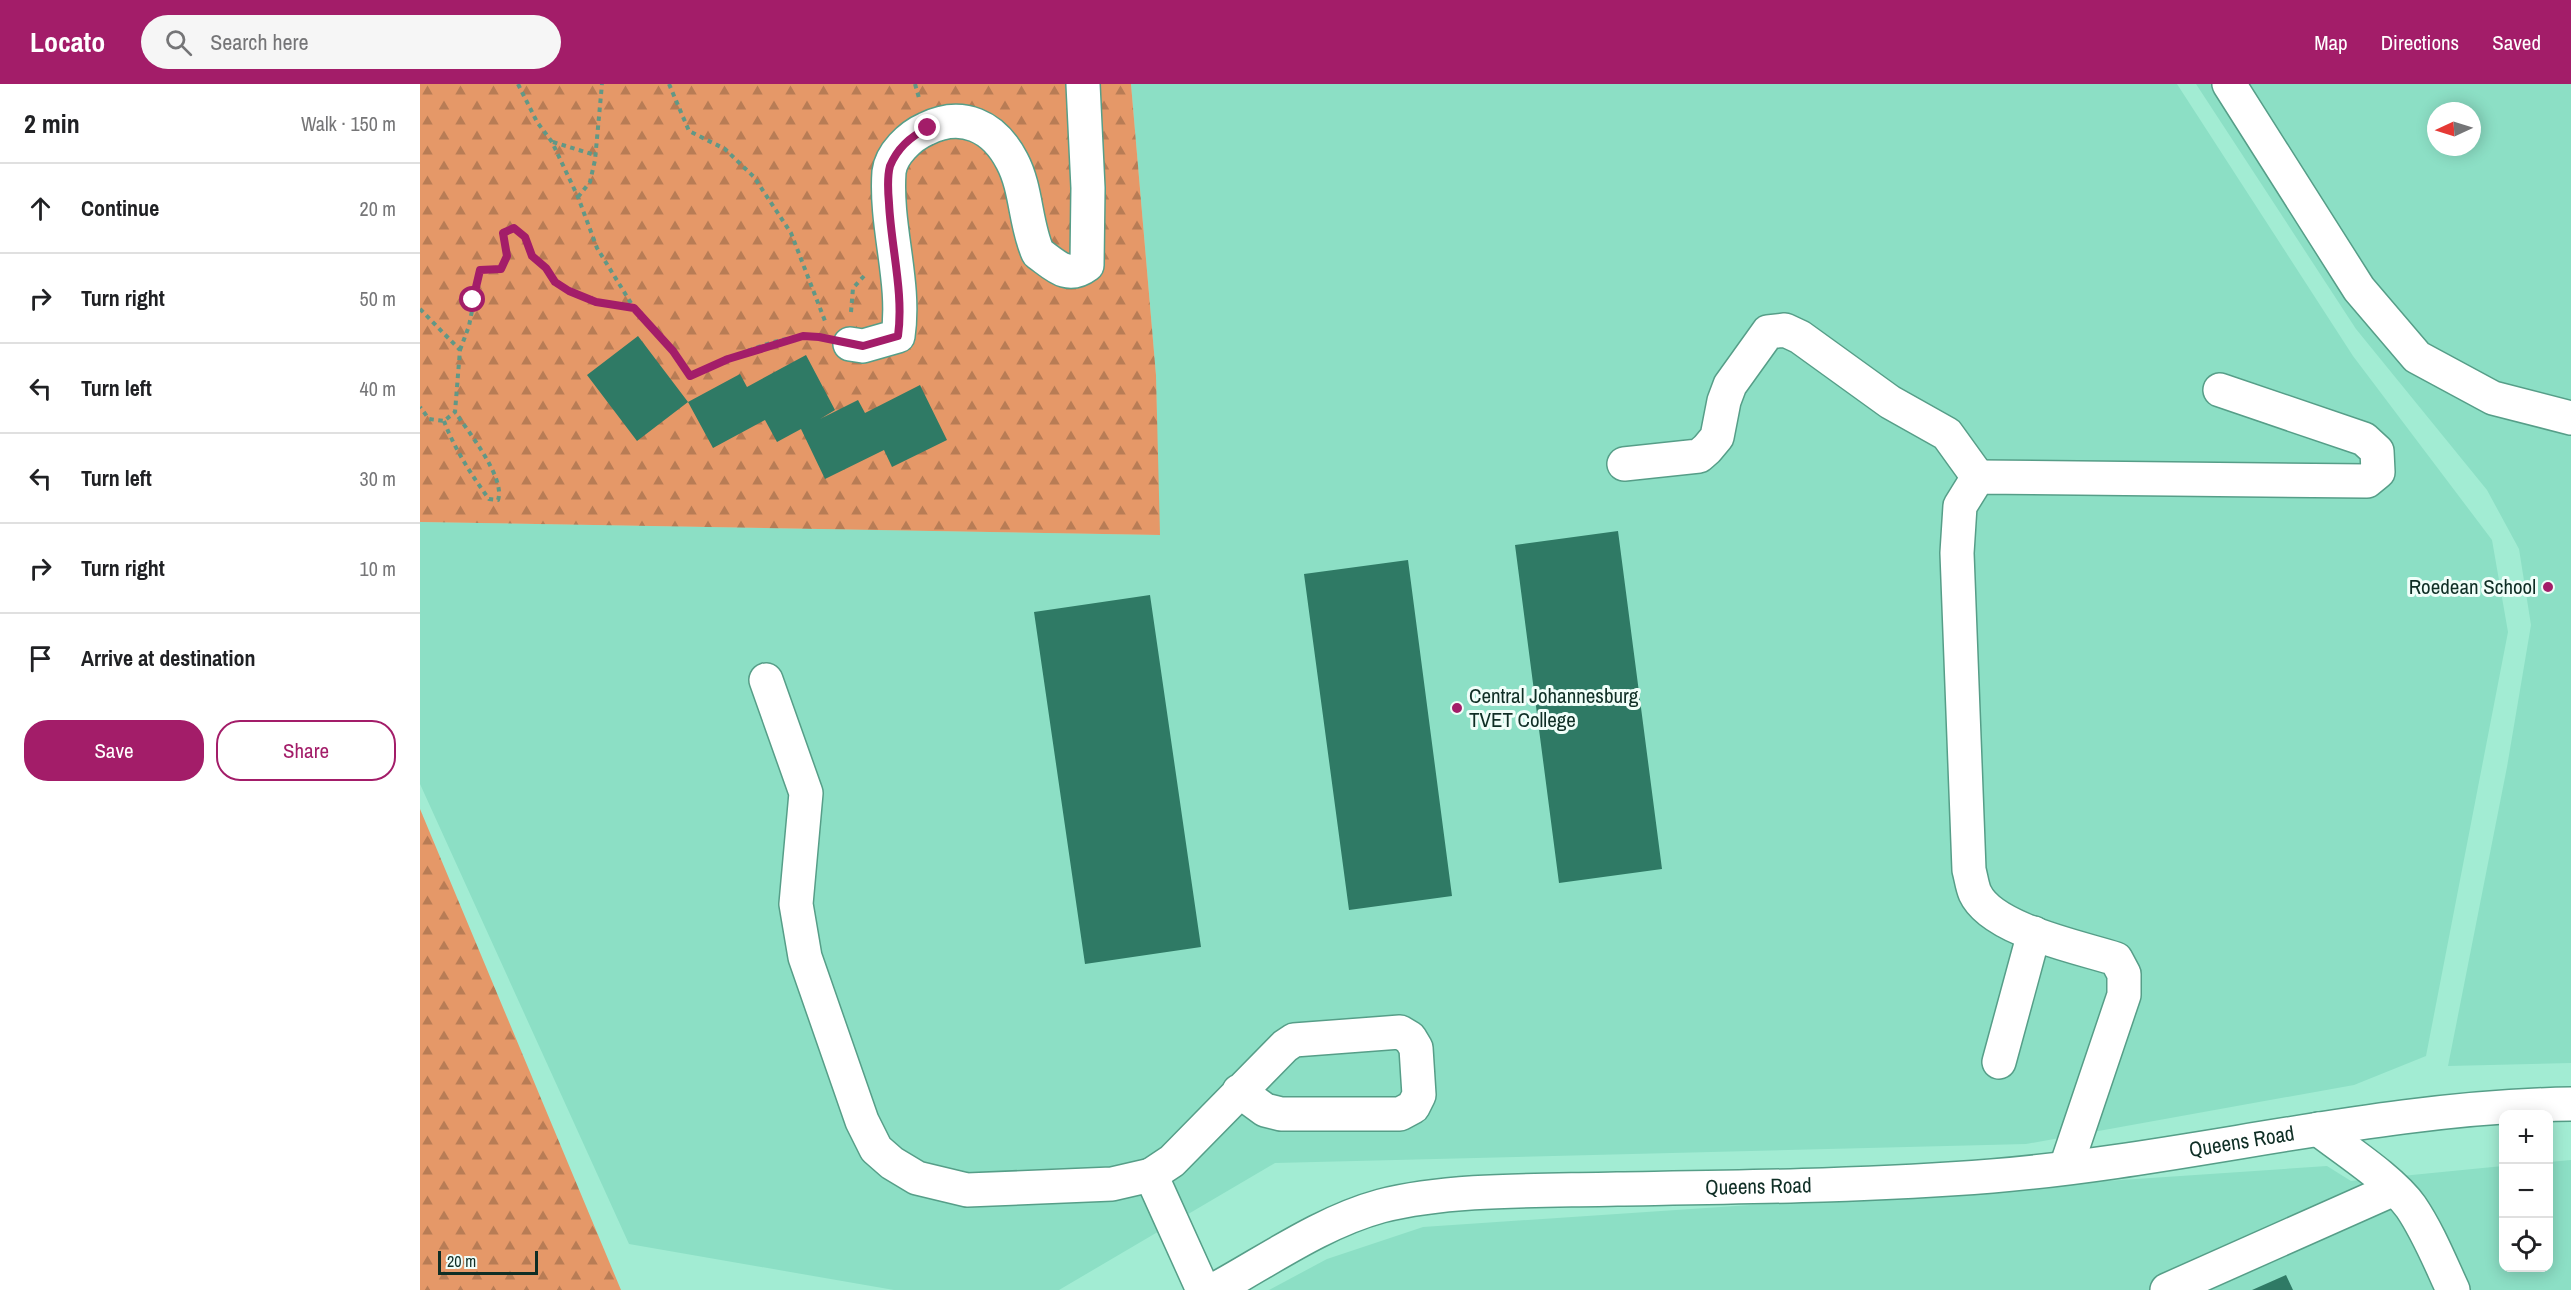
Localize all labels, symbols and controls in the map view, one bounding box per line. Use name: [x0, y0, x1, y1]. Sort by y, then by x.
search box: [141, 15, 561, 69]
text: Locato: [30, 23, 105, 61]
icon: search: [162, 26, 195, 59]
text: Search here: [210, 27, 309, 57]
text: Map: [2314, 28, 2348, 57]
text: Directions: [2381, 28, 2459, 57]
text: Saved: [2492, 28, 2541, 57]
north arrow: [2427, 102, 2481, 156]
text: 2 min: [24, 106, 80, 141]
text: Walk · 150 m: [301, 110, 396, 137]
route end: [914, 114, 940, 140]
icon: ahead: [24, 192, 57, 225]
text: Continue: [81, 193, 159, 223]
text: 20 m: [360, 195, 396, 222]
icon: right: [24, 282, 57, 315]
text: Turn right: [81, 283, 165, 313]
text: 50 m: [360, 285, 396, 312]
route start: [459, 286, 485, 312]
icon: left: [24, 372, 57, 405]
text: Turn left: [81, 373, 152, 403]
text: 40 m: [360, 375, 396, 402]
icon: left: [24, 462, 57, 495]
text: Turn left: [81, 463, 152, 493]
text: 30 m: [360, 465, 396, 492]
icon: right: [24, 552, 57, 585]
text: Turn right: [81, 553, 165, 583]
text: 10 m: [360, 555, 396, 582]
place label: Roedean School: [2409, 572, 2536, 601]
marker: Roedean School: [2541, 580, 2555, 594]
icon: arrive: [24, 642, 57, 675]
text: Arrive at destination: [81, 643, 255, 673]
place label: Central Johannesburg TVET College: [1469, 681, 1639, 734]
marker: Central Johannesburg TVET College: [1450, 701, 1464, 715]
button: Save: [24, 720, 204, 781]
button: Share: [216, 720, 396, 781]
map controls: [2499, 1110, 2553, 1272]
button: +: [2499, 1110, 2553, 1164]
street label: Queens Road: [2187, 1118, 2296, 1164]
button: −: [2499, 1164, 2553, 1218]
street label: Queens Road: [1705, 1170, 1812, 1202]
button: locate: [2499, 1218, 2553, 1272]
scale bar: [438, 1248, 538, 1276]
text: 20 m: [447, 1250, 476, 1272]

